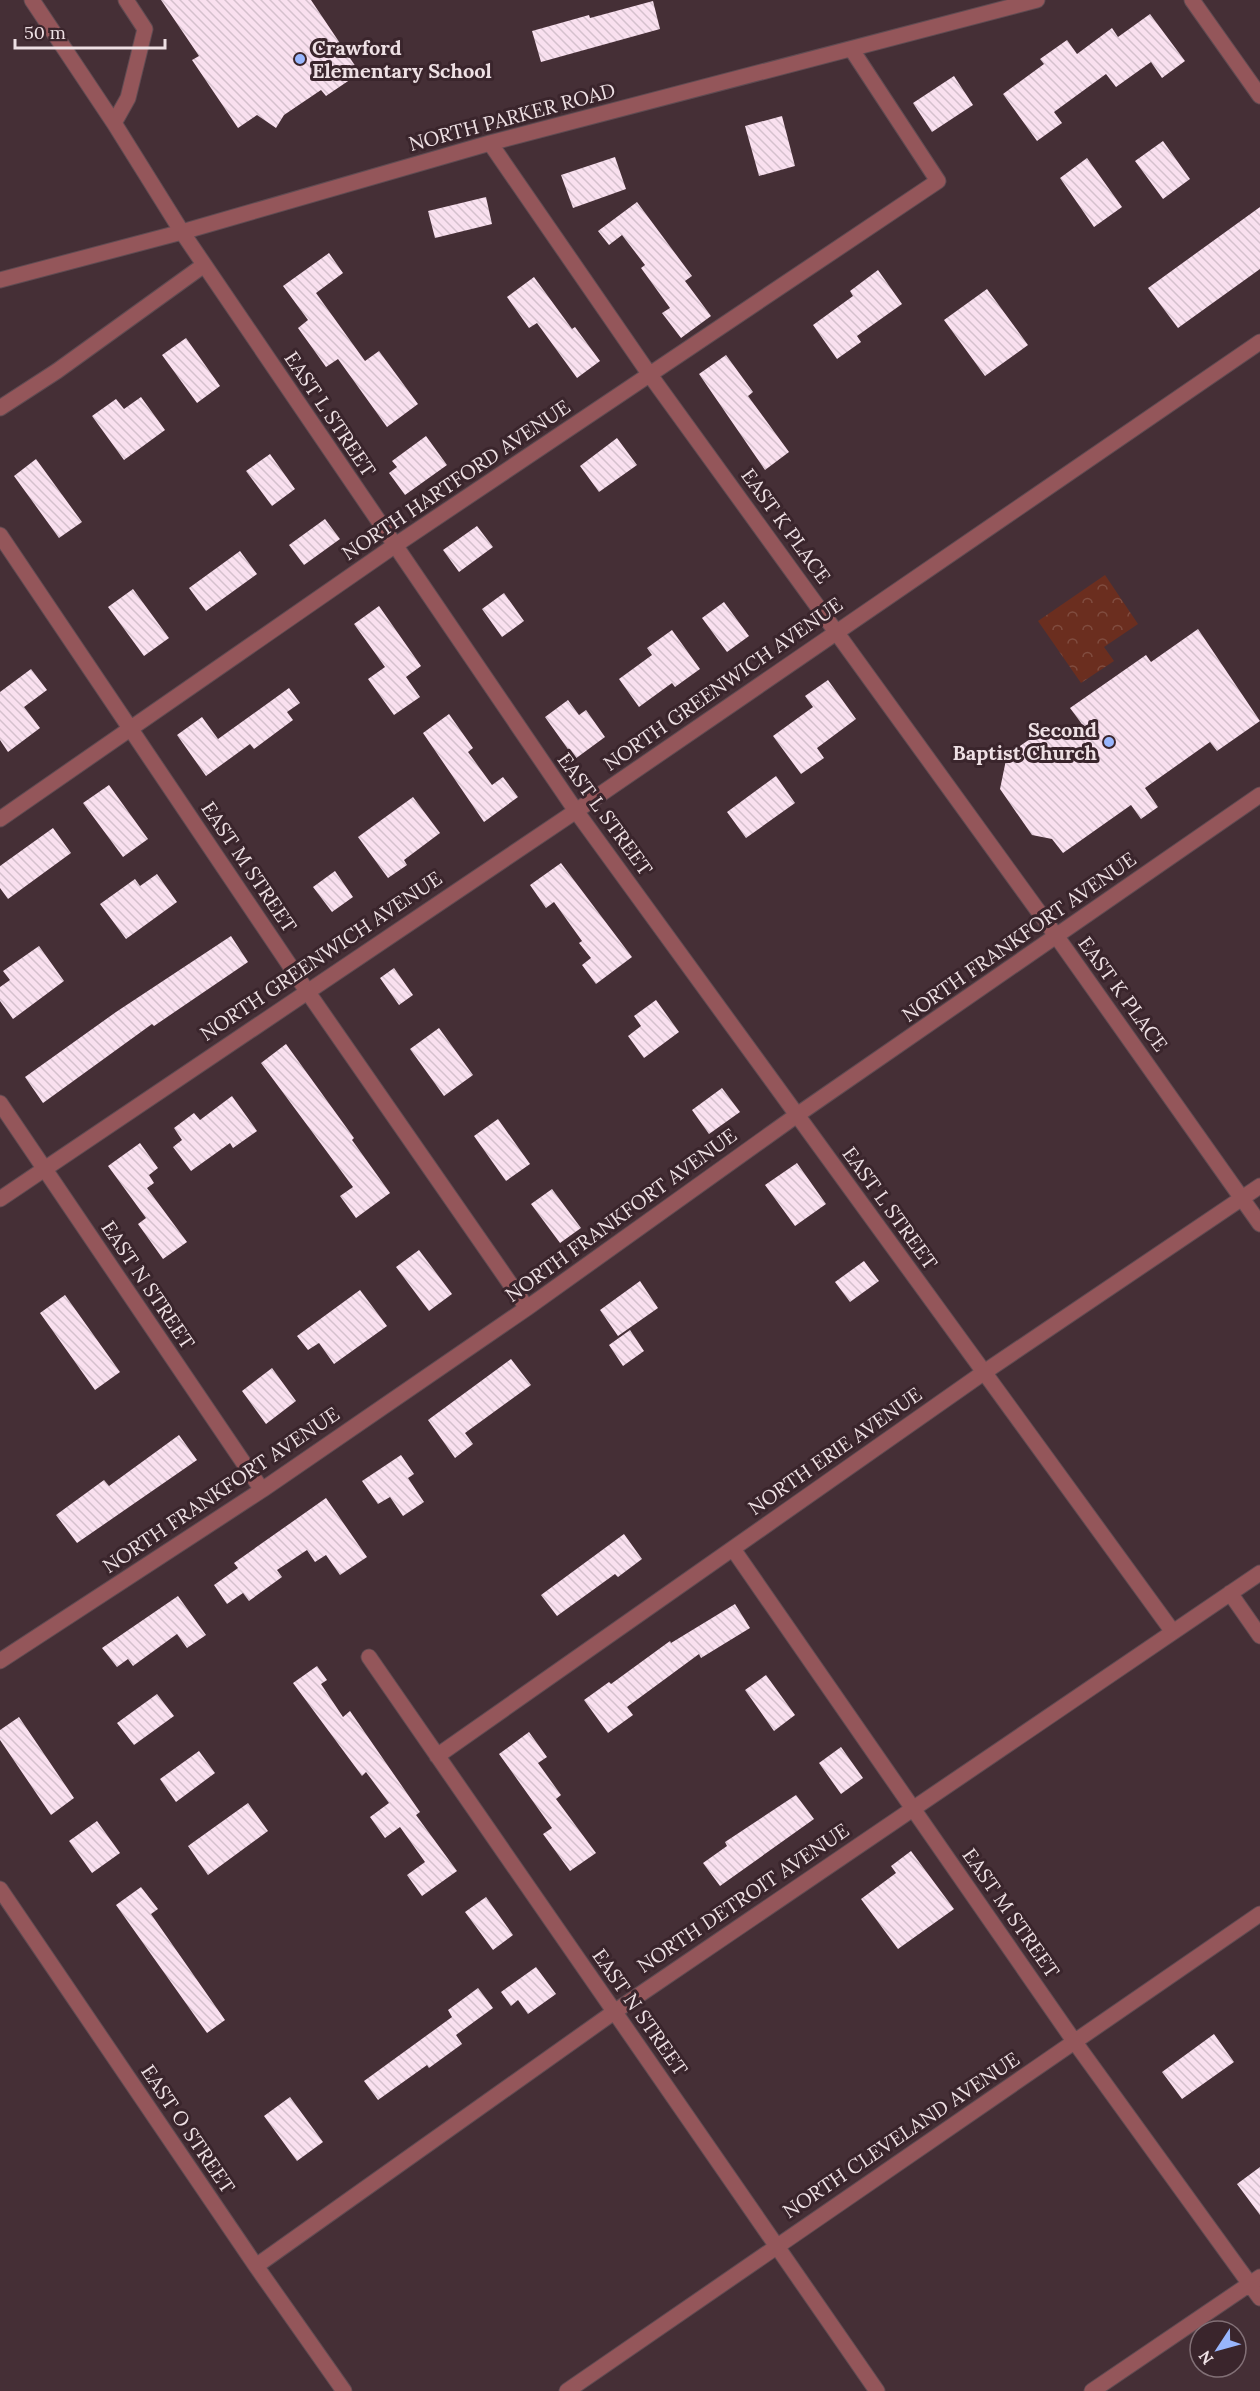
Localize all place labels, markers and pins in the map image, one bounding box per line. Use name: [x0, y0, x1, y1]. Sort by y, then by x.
place label: Crawford Elementary School: [312, 35, 492, 83]
marker: Crawford Elementary School: [293, 52, 307, 66]
place label: Second Baptist Church: [953, 717, 1098, 765]
marker: Second Baptist Church: [1102, 735, 1116, 749]

